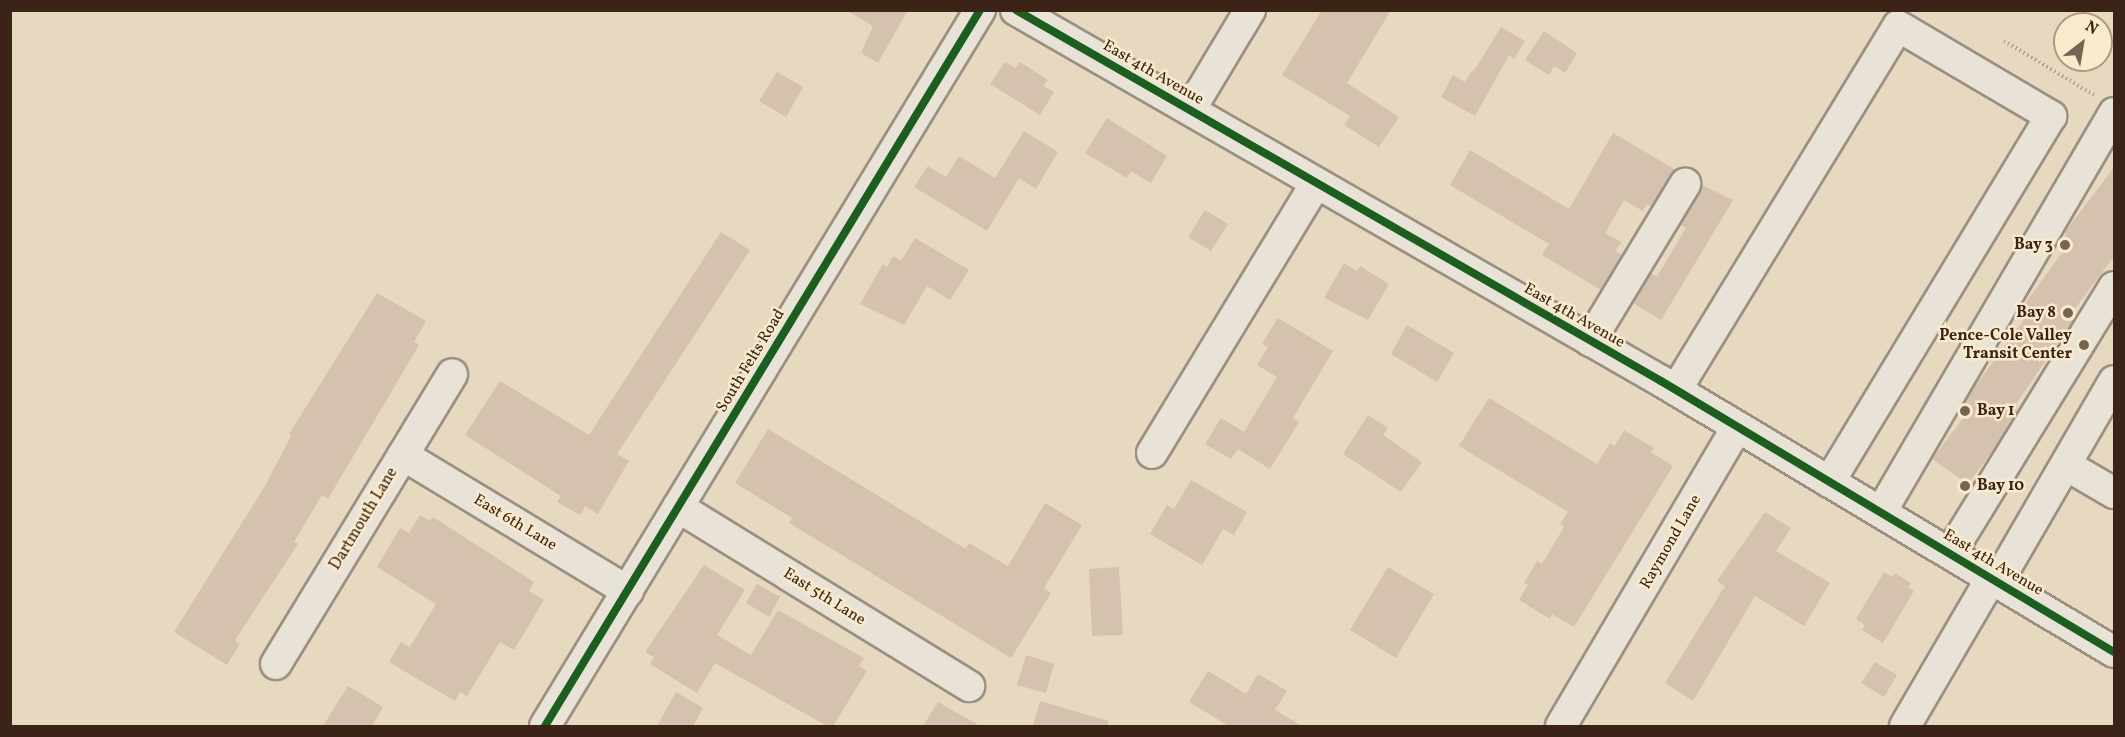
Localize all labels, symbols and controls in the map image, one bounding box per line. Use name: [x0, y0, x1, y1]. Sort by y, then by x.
north arrow: [2053, 12, 2113, 72]
text: N: [2081, 16, 2102, 41]
street label: East 4th Avenue: [1099, 36, 1207, 110]
place label: Bay 3: [2014, 235, 2053, 255]
marker: Bay 3: [2058, 238, 2072, 252]
street label: East 4th Avenue: [1520, 279, 1628, 353]
place label: Bay 8: [2016, 303, 2056, 323]
street label: South Felts Road: [713, 306, 789, 416]
marker: Bay 8: [2061, 306, 2075, 320]
place label: Pence-Cole Valley Transit Center: [1939, 326, 2072, 364]
marker: Pence-Cole Valley Transit Center: [2077, 338, 2091, 352]
place label: Bay 1: [1977, 401, 2015, 421]
marker: Bay 1: [1958, 404, 1972, 418]
street label: Dartmouth Lane: [326, 464, 402, 574]
place label: Bay 10: [1977, 476, 2024, 496]
marker: Bay 10: [1958, 479, 1972, 493]
street label: East 6th Lane: [470, 491, 560, 555]
street label: Raymond Lane: [1636, 491, 1706, 593]
street label: East 4th Avenue: [1939, 526, 2047, 600]
street label: East 5th Lane: [779, 564, 869, 630]

